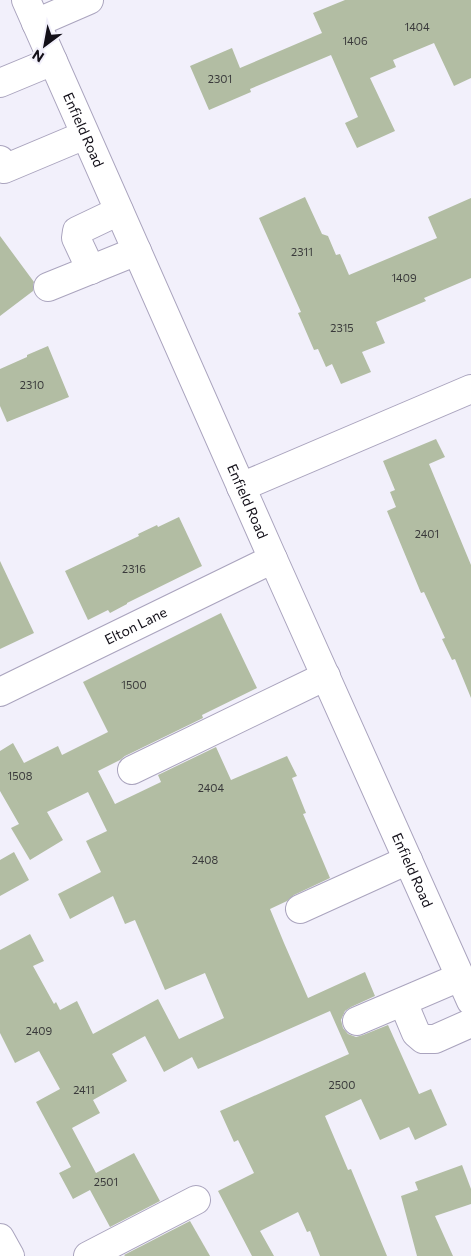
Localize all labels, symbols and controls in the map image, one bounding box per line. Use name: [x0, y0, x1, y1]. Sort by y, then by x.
north arrow: [20, 20, 70, 70]
house number: 1404: [404, 20, 430, 33]
house number: 1406: [342, 34, 368, 47]
text: N: [29, 46, 47, 66]
house number: 2301: [208, 72, 232, 85]
street label: Enfield Road: [60, 90, 108, 170]
house number: 2311: [291, 245, 313, 258]
house number: 1409: [391, 271, 417, 284]
house number: 2315: [330, 321, 354, 334]
house number: 2310: [20, 378, 44, 391]
street label: Enfield Road: [224, 461, 272, 541]
house number: 2401: [415, 527, 439, 540]
house number: 2316: [122, 562, 146, 575]
street label: Elton Lane: [102, 603, 170, 648]
house number: 1500: [121, 678, 147, 691]
house number: 1508: [8, 769, 33, 782]
house number: 2404: [198, 781, 225, 794]
street label: Enfield Road: [389, 830, 437, 910]
house number: 2408: [192, 853, 218, 866]
house number: 2409: [26, 1024, 52, 1037]
house number: 2500: [329, 1078, 355, 1091]
house number: 2411: [73, 1083, 95, 1096]
house number: 2501: [94, 1175, 118, 1188]

